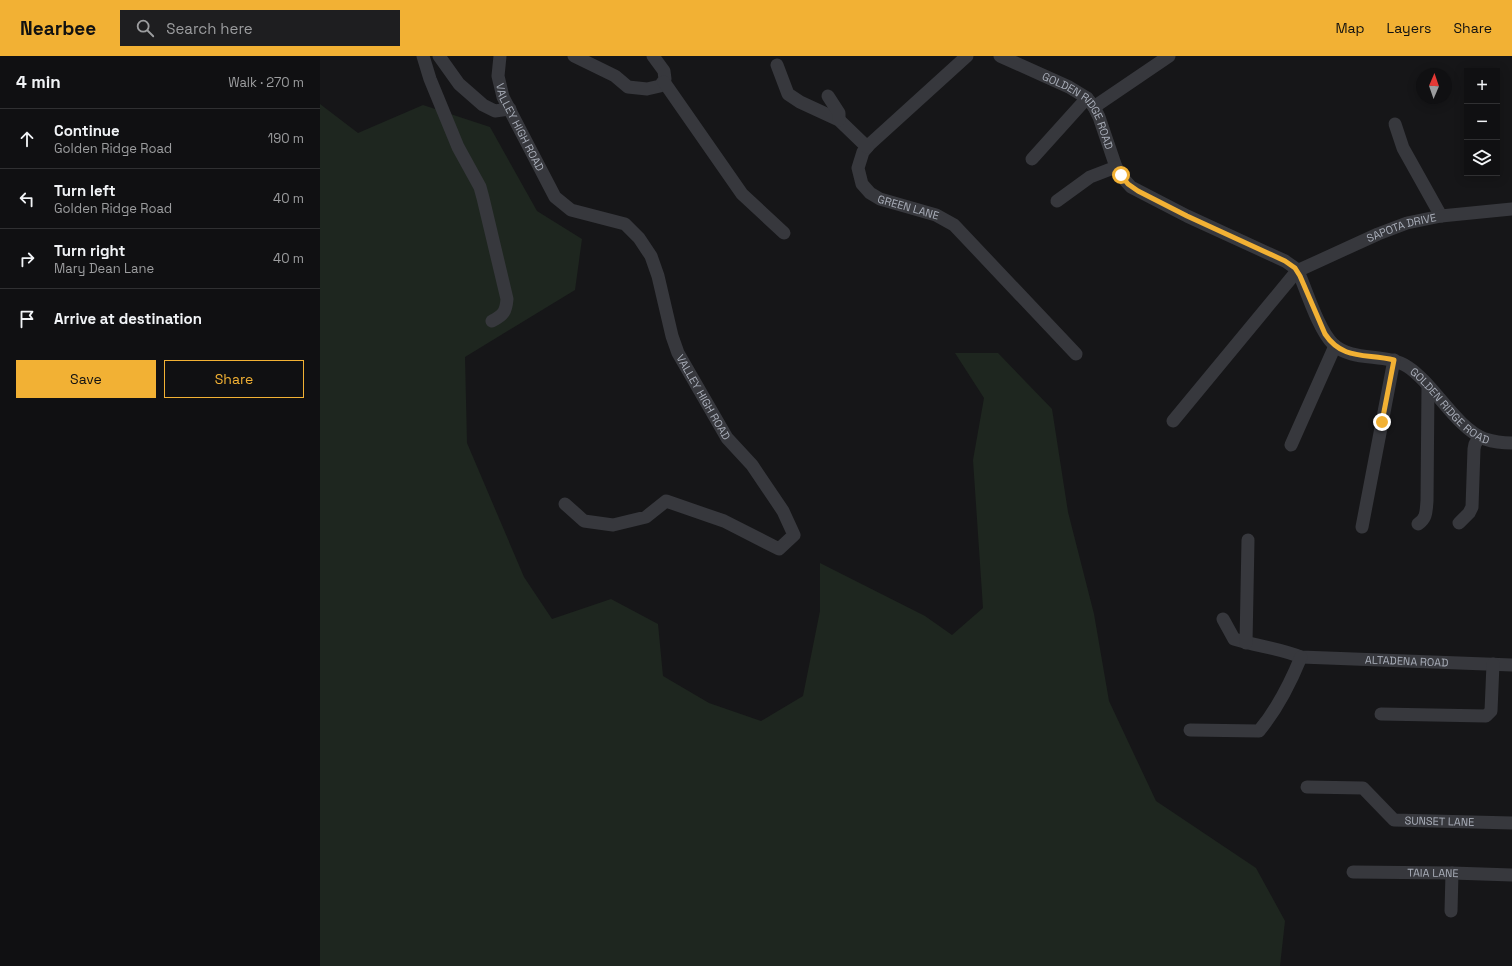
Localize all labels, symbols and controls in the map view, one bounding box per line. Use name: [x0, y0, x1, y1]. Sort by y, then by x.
search box: [120, 10, 400, 46]
text: Nearbee: [20, 16, 96, 41]
icon: search: [134, 17, 156, 39]
text: Search here: [166, 19, 253, 38]
text: Map: [1335, 19, 1365, 37]
text: Layers: [1387, 19, 1431, 37]
text: Share: [1453, 19, 1492, 37]
north arrow: [1416, 68, 1452, 104]
map controls: [1464, 68, 1500, 176]
button: +: [1464, 68, 1500, 104]
street label: GOLDEN RIDGE ROAD: [1040, 69, 1116, 151]
text: 4 min: [16, 71, 61, 93]
text: Walk · 270 m: [228, 74, 304, 91]
street label: VALLEY HIGH ROAD: [493, 82, 547, 173]
button: −: [1464, 104, 1500, 140]
text: Continue: [54, 121, 120, 140]
icon: ahead: [16, 128, 38, 150]
text: 190 m: [268, 130, 304, 147]
text: Golden Ridge Road: [54, 140, 172, 157]
button: layers: [1464, 140, 1500, 176]
route start: [1112, 166, 1130, 184]
text: Turn left: [54, 181, 116, 200]
icon: left: [16, 188, 38, 210]
text: 40 m: [273, 190, 304, 207]
street label: GREEN LANE: [876, 192, 941, 223]
text: Golden Ridge Road: [54, 200, 172, 217]
street label: SAPOTA DRIVE: [1364, 210, 1437, 245]
text: Turn right: [54, 241, 125, 260]
icon: right: [16, 248, 38, 270]
text: 40 m: [273, 250, 304, 267]
text: Mary Dean Lane: [54, 260, 154, 277]
icon: arrive: [16, 308, 38, 330]
text: Arrive at destination: [54, 309, 202, 328]
street label: VALLEY HIGH ROAD: [673, 352, 734, 442]
button: Save: [16, 360, 156, 398]
button: Share: [164, 360, 304, 398]
street label: GOLDEN RIDGE ROAD: [1407, 364, 1491, 447]
route end: [1373, 413, 1391, 431]
street label: ALTADENA ROAD: [1365, 652, 1449, 670]
street label: SUNSET LANE: [1404, 813, 1475, 829]
street label: TAIA LANE: [1407, 866, 1459, 880]

